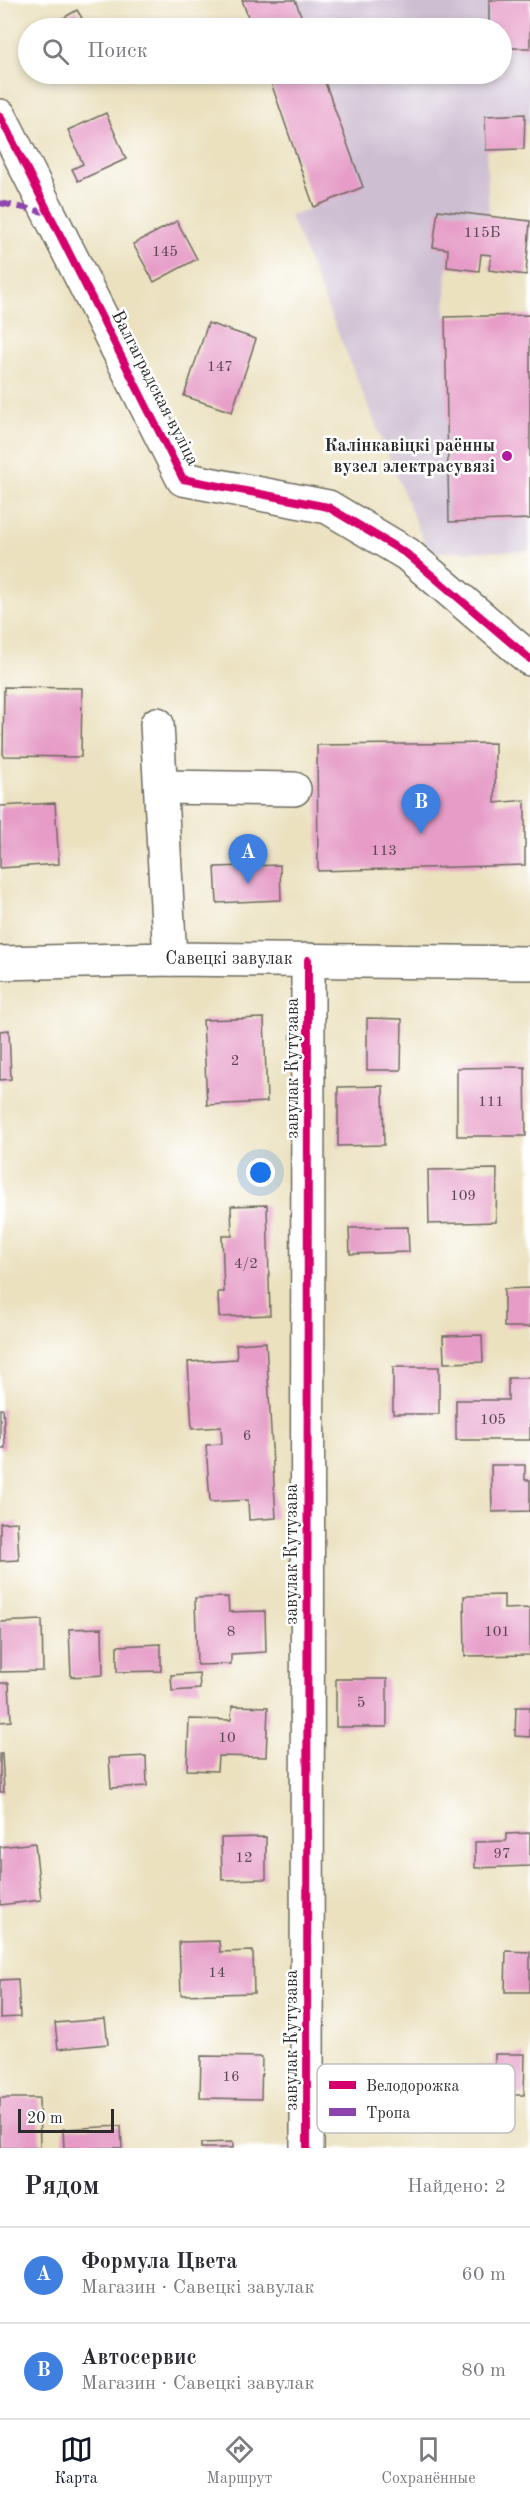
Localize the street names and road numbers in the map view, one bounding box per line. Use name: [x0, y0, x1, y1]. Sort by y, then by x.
street label: Валгаградская вуліца: [108, 308, 202, 469]
street label: Савецкі завулак: [165, 950, 293, 968]
street label: завулак Кутузава: [284, 997, 302, 1138]
street label: завулак Кутузава: [283, 1483, 301, 1624]
street label: завулак Кутузава: [283, 1969, 301, 2110]

